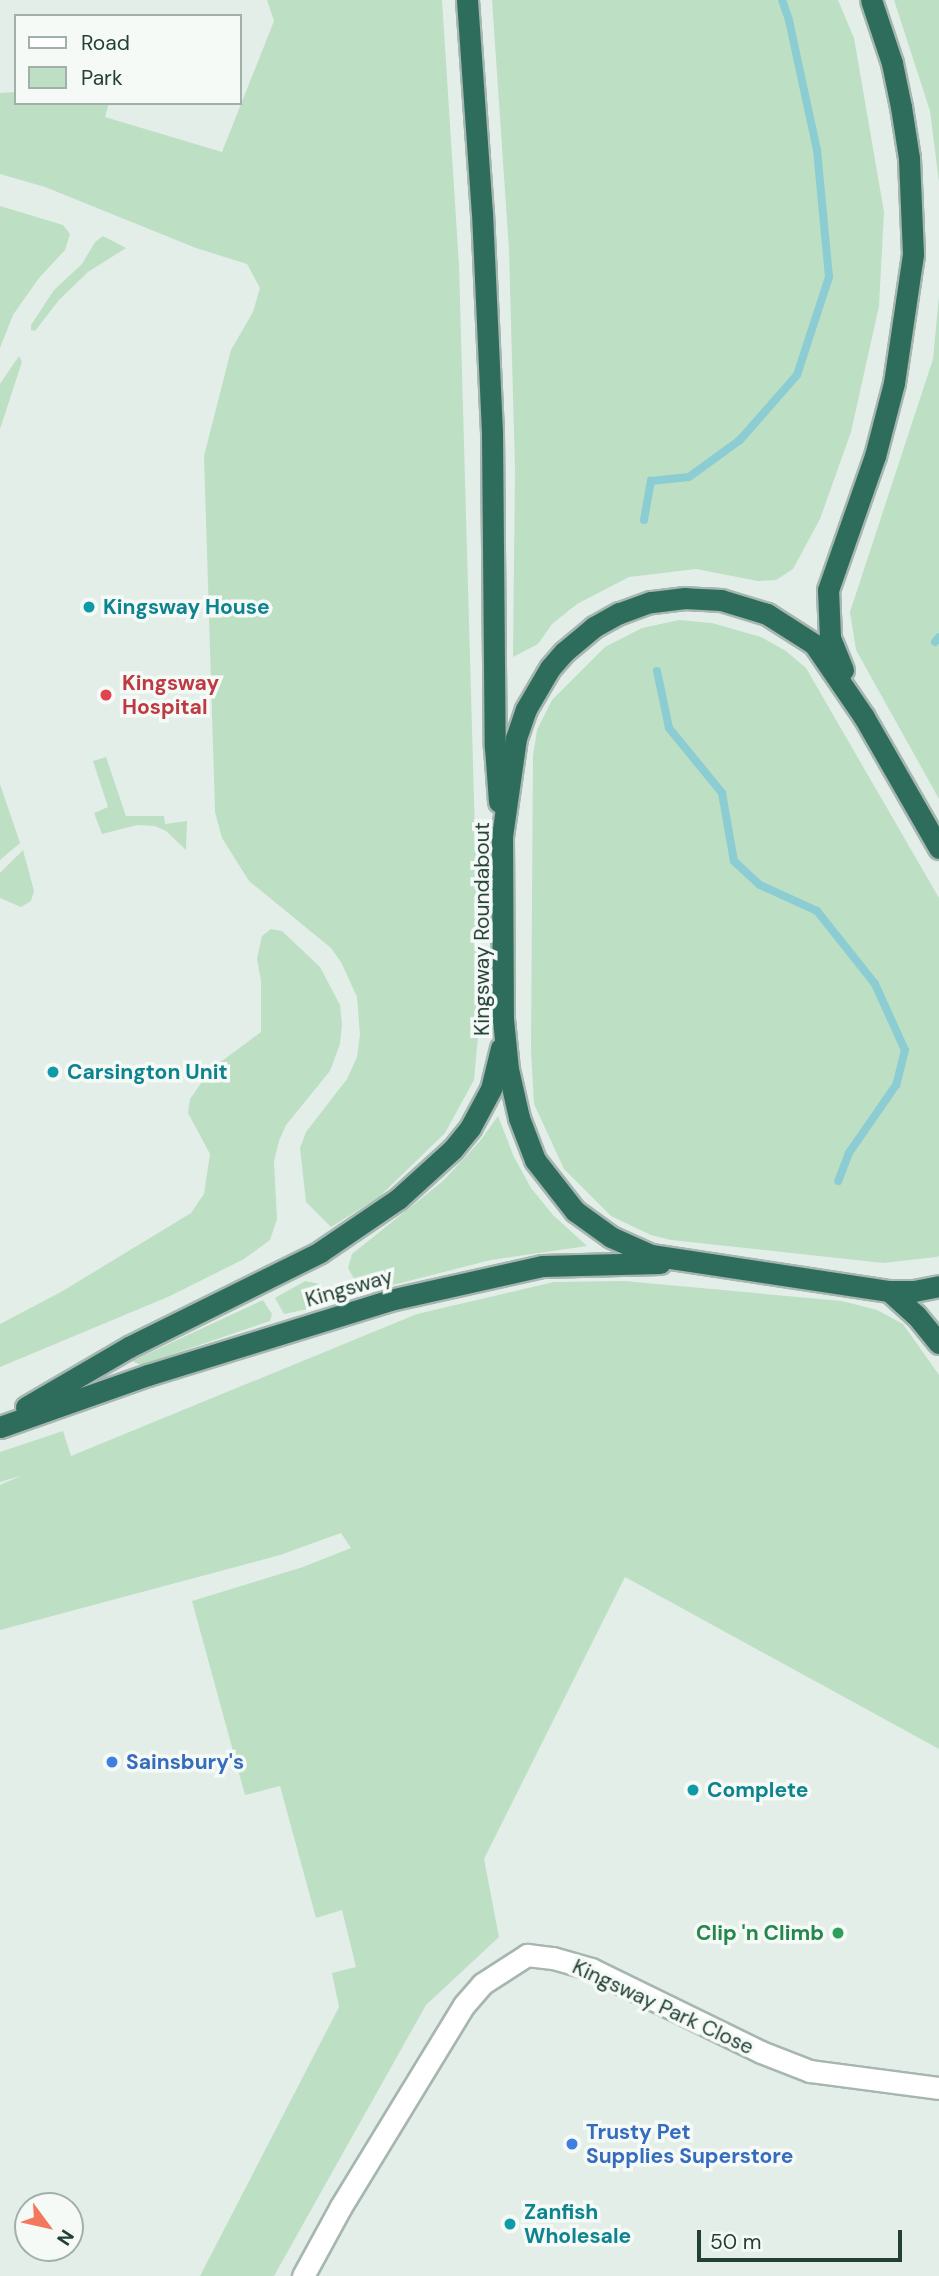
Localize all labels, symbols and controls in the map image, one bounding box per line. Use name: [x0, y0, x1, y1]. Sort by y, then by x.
legend: [14, 14, 242, 105]
text: Road: [81, 29, 130, 57]
text: Park: [81, 64, 122, 92]
place label: Kingsway House: [103, 594, 270, 620]
marker: Kingsway House: [81, 599, 97, 615]
place label: Kingsway Hospital: [122, 670, 219, 720]
marker: Kingsway Hospital: [96, 685, 116, 705]
street label: Kingsway Roundabout: [469, 822, 495, 1036]
place label: Carsington Unit: [67, 1059, 228, 1085]
marker: Carsington Unit: [45, 1064, 61, 1080]
street label: Kingsway: [302, 1264, 396, 1312]
place label: Sainsbury's: [126, 1749, 244, 1775]
marker: Sainsbury's: [104, 1754, 120, 1770]
place label: Complete: [707, 1777, 808, 1803]
marker: Complete: [685, 1782, 701, 1798]
place label: Clip 'n Climb: [696, 1920, 824, 1946]
marker: Clip 'n Climb: [830, 1925, 846, 1941]
street label: Kingsway Park Close: [568, 1954, 758, 2060]
place label: Trusty Pet Supplies Superstore: [586, 2119, 793, 2169]
marker: Trusty Pet Supplies Superstore: [564, 2136, 580, 2152]
north arrow: [14, 2192, 84, 2262]
place label: Zanfish Wholesale: [524, 2199, 631, 2249]
marker: Zanfish Wholesale: [502, 2216, 518, 2232]
scale bar: [701, 2216, 906, 2260]
text: N: [51, 2225, 80, 2250]
text: 50 m: [710, 2228, 761, 2256]

